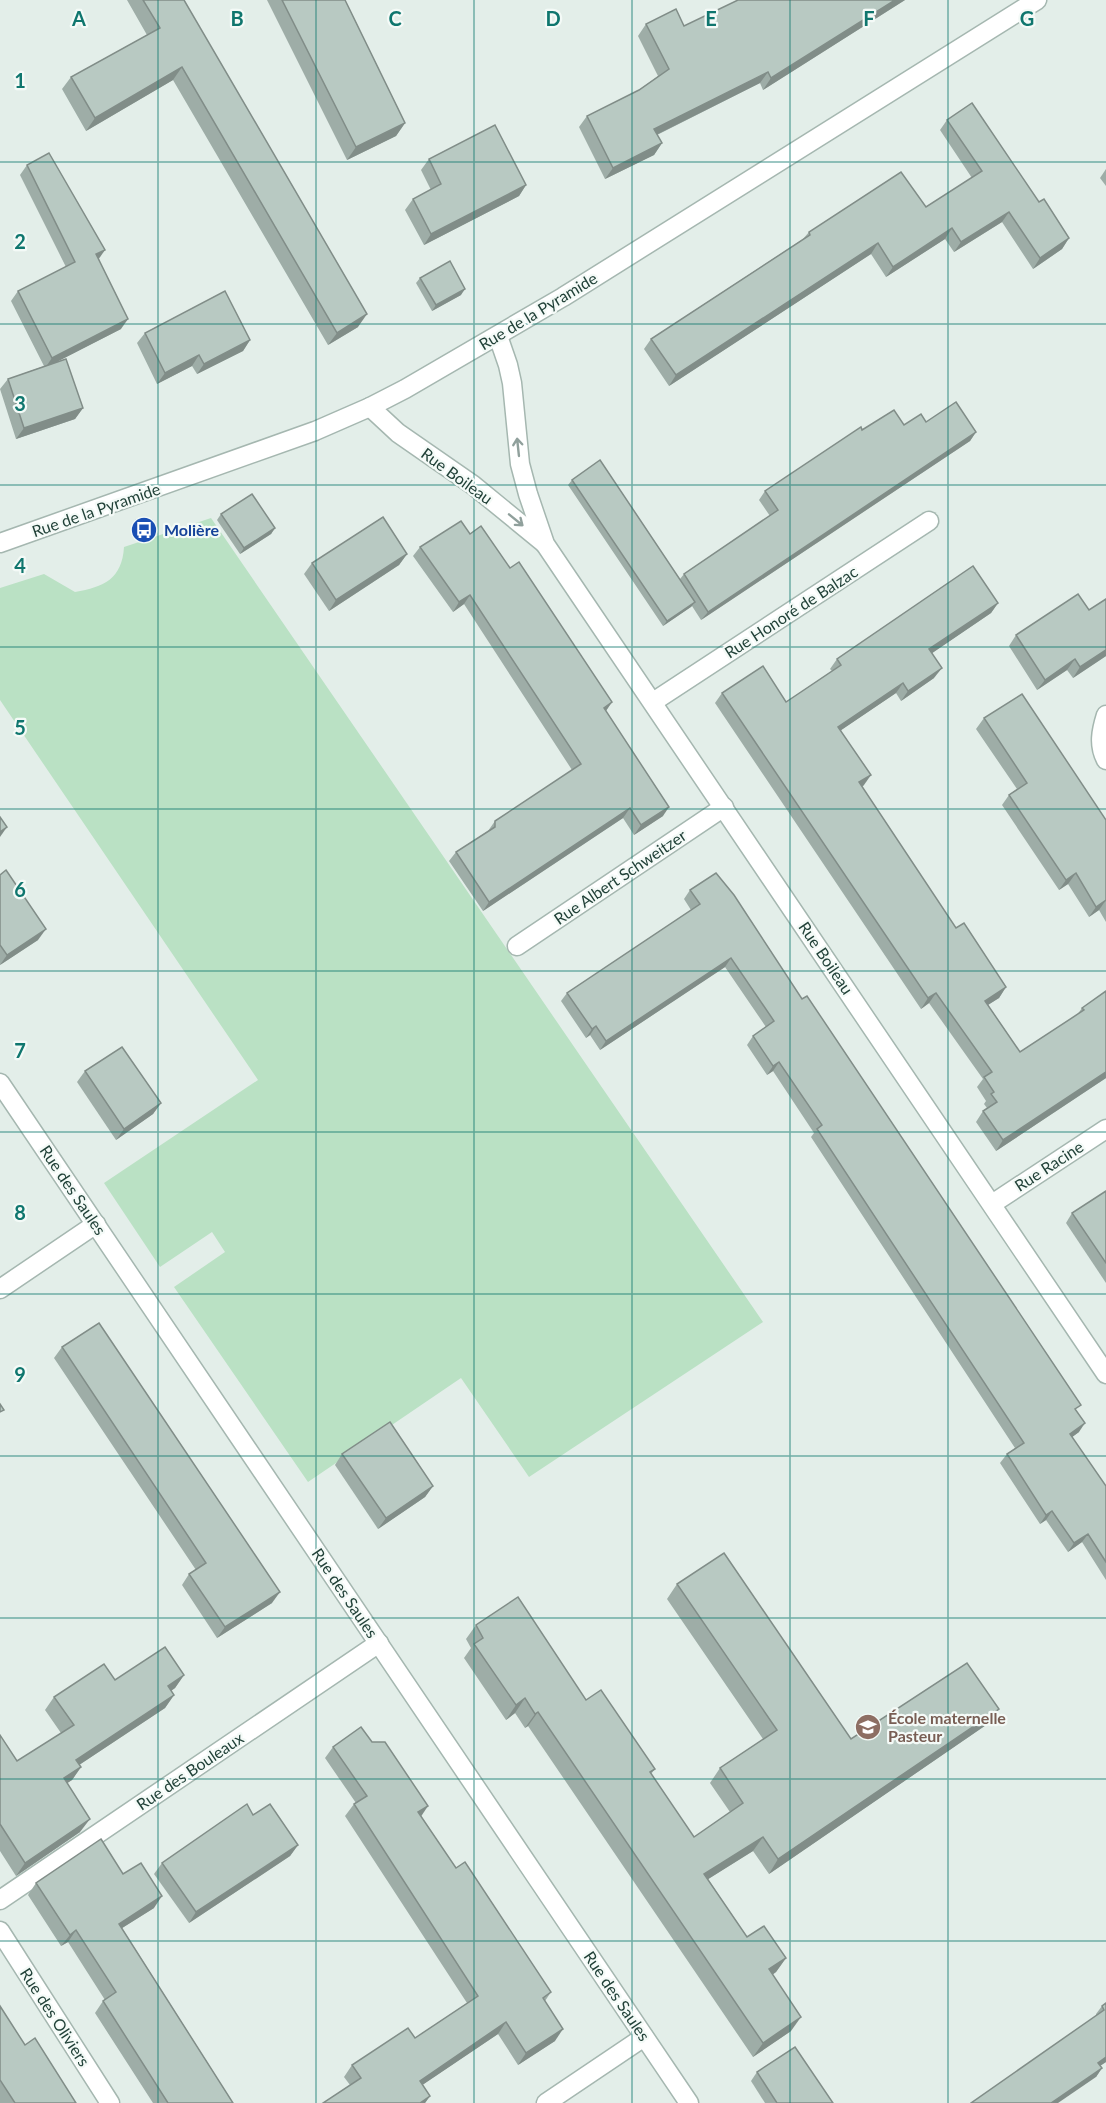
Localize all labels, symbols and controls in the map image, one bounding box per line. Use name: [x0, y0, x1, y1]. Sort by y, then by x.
text: A: [71, 6, 86, 30]
text: B: [230, 6, 244, 30]
text: C: [388, 6, 402, 30]
text: D: [545, 6, 561, 30]
text: E: [705, 6, 717, 30]
text: F: [863, 6, 875, 30]
text: G: [1020, 6, 1034, 30]
text: 1: [14, 68, 26, 92]
text: 2: [14, 229, 26, 253]
street label: Rue de la Pyramide: [475, 268, 600, 353]
text: 3: [14, 391, 26, 415]
one-way arrow: [512, 438, 523, 458]
street label: Rue Boileau: [418, 443, 497, 508]
street label: Rue de la Pyramide: [29, 479, 162, 540]
one-way arrow: [508, 513, 524, 526]
bus stop icon: Molière: [129, 515, 159, 545]
place label: Molière: [164, 520, 219, 539]
text: 4: [14, 553, 26, 577]
street label: Rue Honoré de Balzac: [721, 561, 861, 662]
text: 5: [14, 715, 26, 739]
street label: Rue Albert Schweitzer: [550, 825, 690, 928]
text: 6: [14, 877, 26, 901]
street label: Rue Boileau: [795, 918, 858, 998]
text: 7: [14, 1038, 26, 1062]
street label: Rue Racine: [1011, 1136, 1087, 1195]
street label: Rue des Saules: [36, 1141, 110, 1238]
text: 8: [14, 1200, 26, 1224]
text: 9: [14, 1362, 26, 1386]
street label: Rue des Saules: [308, 1544, 382, 1641]
place label: École maternelle Pasteur: [888, 1708, 1006, 1745]
school or university icon: École maternelle Pasteur: [853, 1712, 883, 1742]
street label: Rue des Bouleaux: [133, 1728, 247, 1813]
street label: Rue des Saules: [580, 1947, 654, 2044]
street label: Rue des Oliviers: [17, 1964, 94, 2069]

